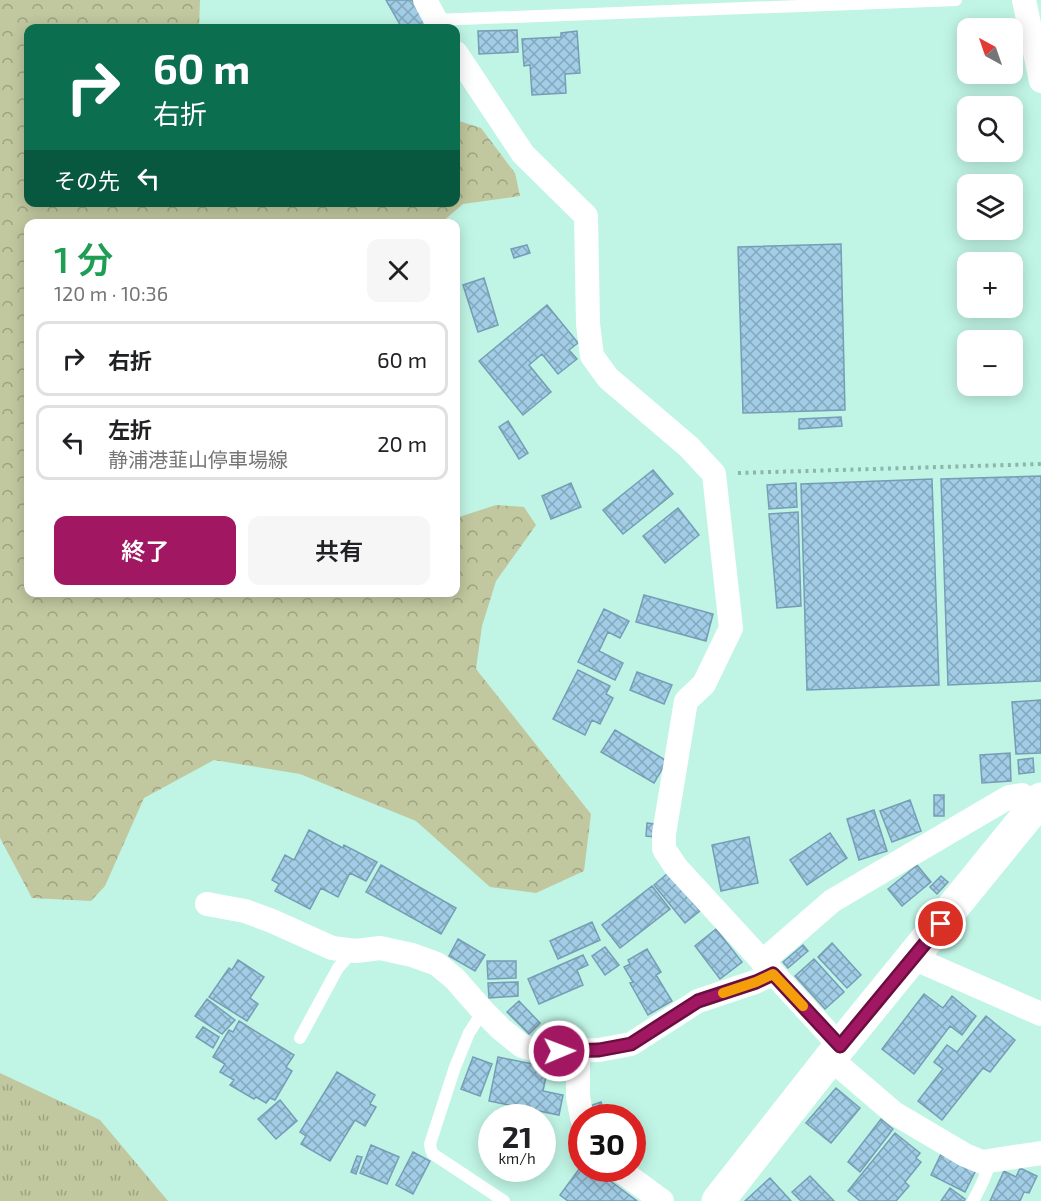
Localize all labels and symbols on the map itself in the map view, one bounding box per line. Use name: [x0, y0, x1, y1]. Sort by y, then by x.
north arrow: [957, 18, 1023, 84]
pin: [915, 898, 966, 949]
position arrow: [527, 1019, 591, 1083]
speed limit sign: 30: [568, 1104, 646, 1182]

